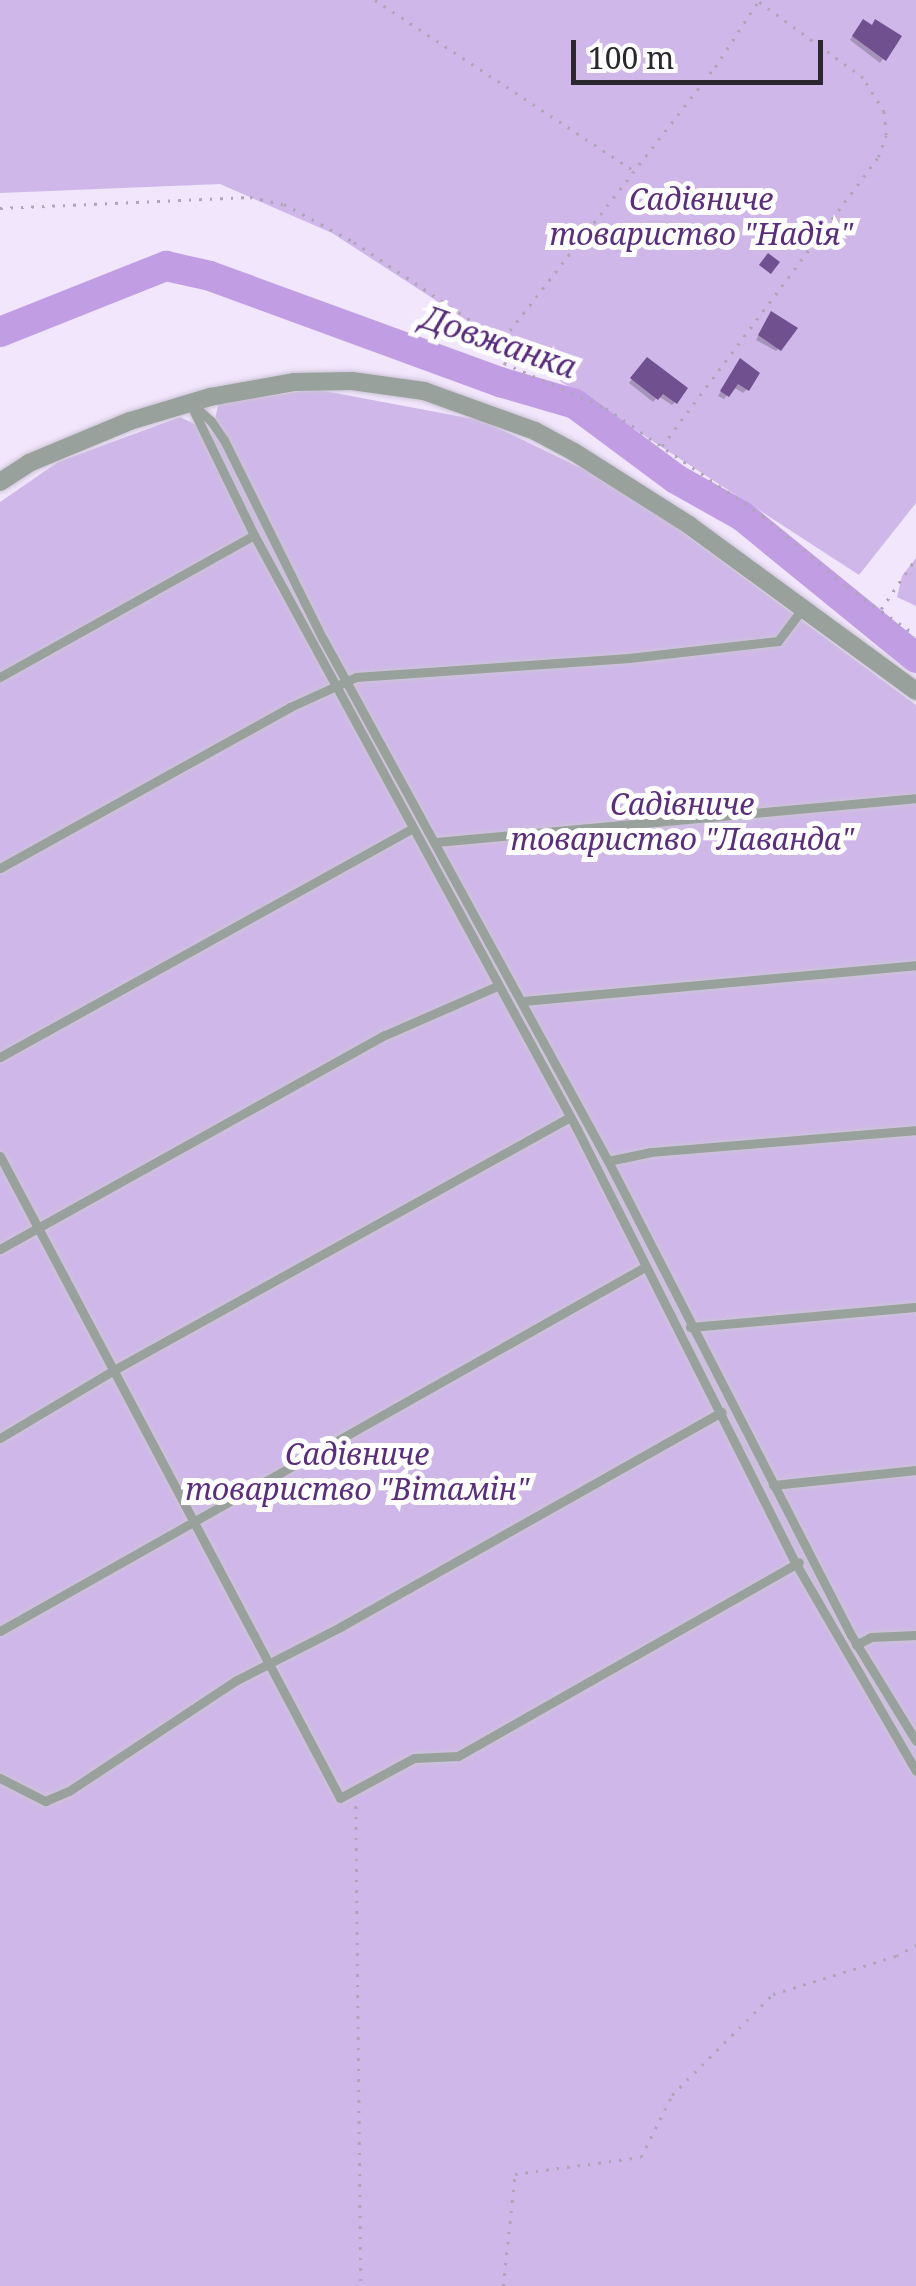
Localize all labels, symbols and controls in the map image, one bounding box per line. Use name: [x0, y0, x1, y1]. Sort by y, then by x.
scale bar: [576, 20, 828, 82]
text: 100 m: [588, 37, 674, 78]
park label: Садівниче товариство "Надія": [549, 181, 853, 252]
water label: Довжанка: [417, 298, 581, 386]
park label: Садівниче товариство "Лаванда": [510, 786, 854, 856]
park label: Садівниче товариство "Вітамін": [185, 1436, 529, 1506]

